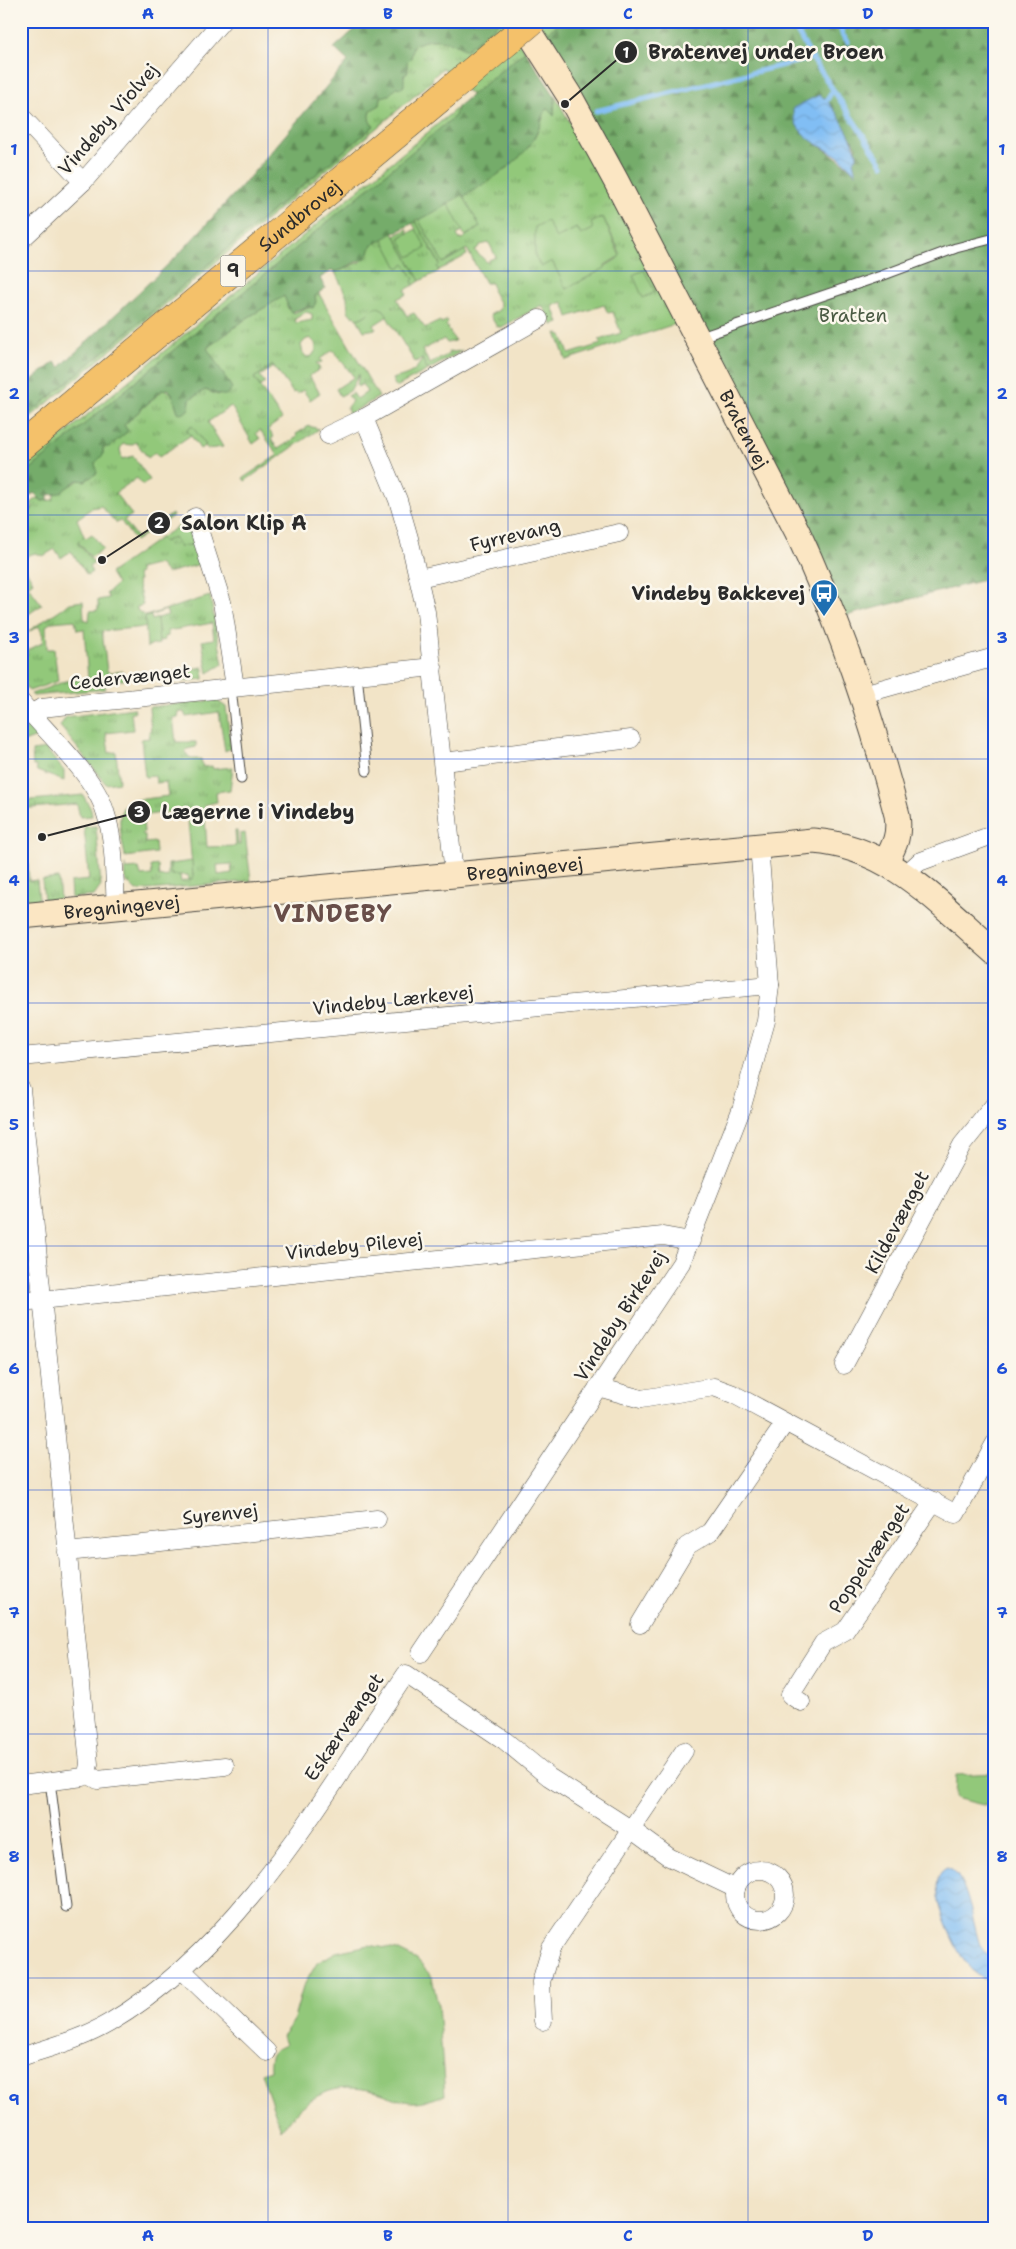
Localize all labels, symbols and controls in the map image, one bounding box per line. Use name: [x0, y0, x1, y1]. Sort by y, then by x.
text: A: [142, 3, 154, 24]
text: B: [383, 3, 393, 24]
text: C: [623, 3, 633, 24]
text: D: [862, 3, 874, 24]
callout: Bratenvej under Broen: [614, 35, 894, 70]
text: Bratenvej under Broen: [648, 39, 884, 65]
text: 1: [623, 43, 630, 63]
street label: Vindeby Violvej: [52, 58, 164, 180]
text: 1: [10, 139, 18, 160]
text: 1: [998, 139, 1006, 160]
street label: Sundbrovej: [253, 174, 346, 257]
road number: 9: [220, 256, 246, 286]
park label: Bratten: [819, 303, 887, 328]
text: 2: [8, 383, 20, 404]
text: 2: [996, 383, 1008, 404]
street label: Bratenvej: [714, 385, 775, 473]
callout: Salon Klip A: [146, 506, 317, 541]
text: Salon Klip A: [181, 510, 307, 536]
street label: Fyrrevang: [467, 512, 563, 558]
text: 2: [154, 513, 165, 533]
bus stop icon: Vindeby Bakkevej: [809, 578, 839, 617]
place label: Vindeby Bakkevej: [632, 581, 805, 606]
text: 3: [8, 627, 20, 648]
text: 3: [996, 627, 1008, 648]
street label: Cedervænget: [68, 658, 192, 696]
callout: Lægerne i Vindeby: [126, 794, 364, 829]
text: Lægerne i Vindeby: [161, 799, 355, 825]
text: 3: [134, 802, 144, 822]
street label: Bregningevej: [466, 850, 584, 886]
text: 4: [8, 870, 20, 891]
text: 4: [996, 870, 1008, 891]
street label: Bregningevej: [62, 889, 181, 924]
district label: VINDEBY: [273, 898, 393, 930]
street label: Vindeby Lærkevej: [311, 979, 475, 1021]
text: 5: [9, 1114, 19, 1135]
text: 5: [997, 1114, 1007, 1135]
street label: Kildevænget: [859, 1166, 935, 1278]
street label: Vindeby Pilevej: [284, 1226, 424, 1266]
street label: Vindeby Birkevej: [568, 1246, 672, 1386]
text: 6: [8, 1358, 20, 1379]
text: 6: [996, 1358, 1008, 1379]
street label: Syrenvej: [181, 1498, 259, 1530]
street label: Poppelvænget: [823, 1498, 915, 1618]
text: 7: [8, 1602, 20, 1623]
text: 7: [996, 1602, 1008, 1623]
street label: Eskærvænget: [299, 1668, 389, 1786]
text: 8: [8, 1846, 20, 1867]
text: 8: [996, 1846, 1008, 1867]
text: 9: [8, 2089, 20, 2110]
text: 9: [996, 2089, 1008, 2110]
text: A: [142, 2225, 154, 2246]
text: B: [383, 2225, 393, 2246]
text: C: [623, 2225, 633, 2246]
text: D: [862, 2225, 874, 2246]

